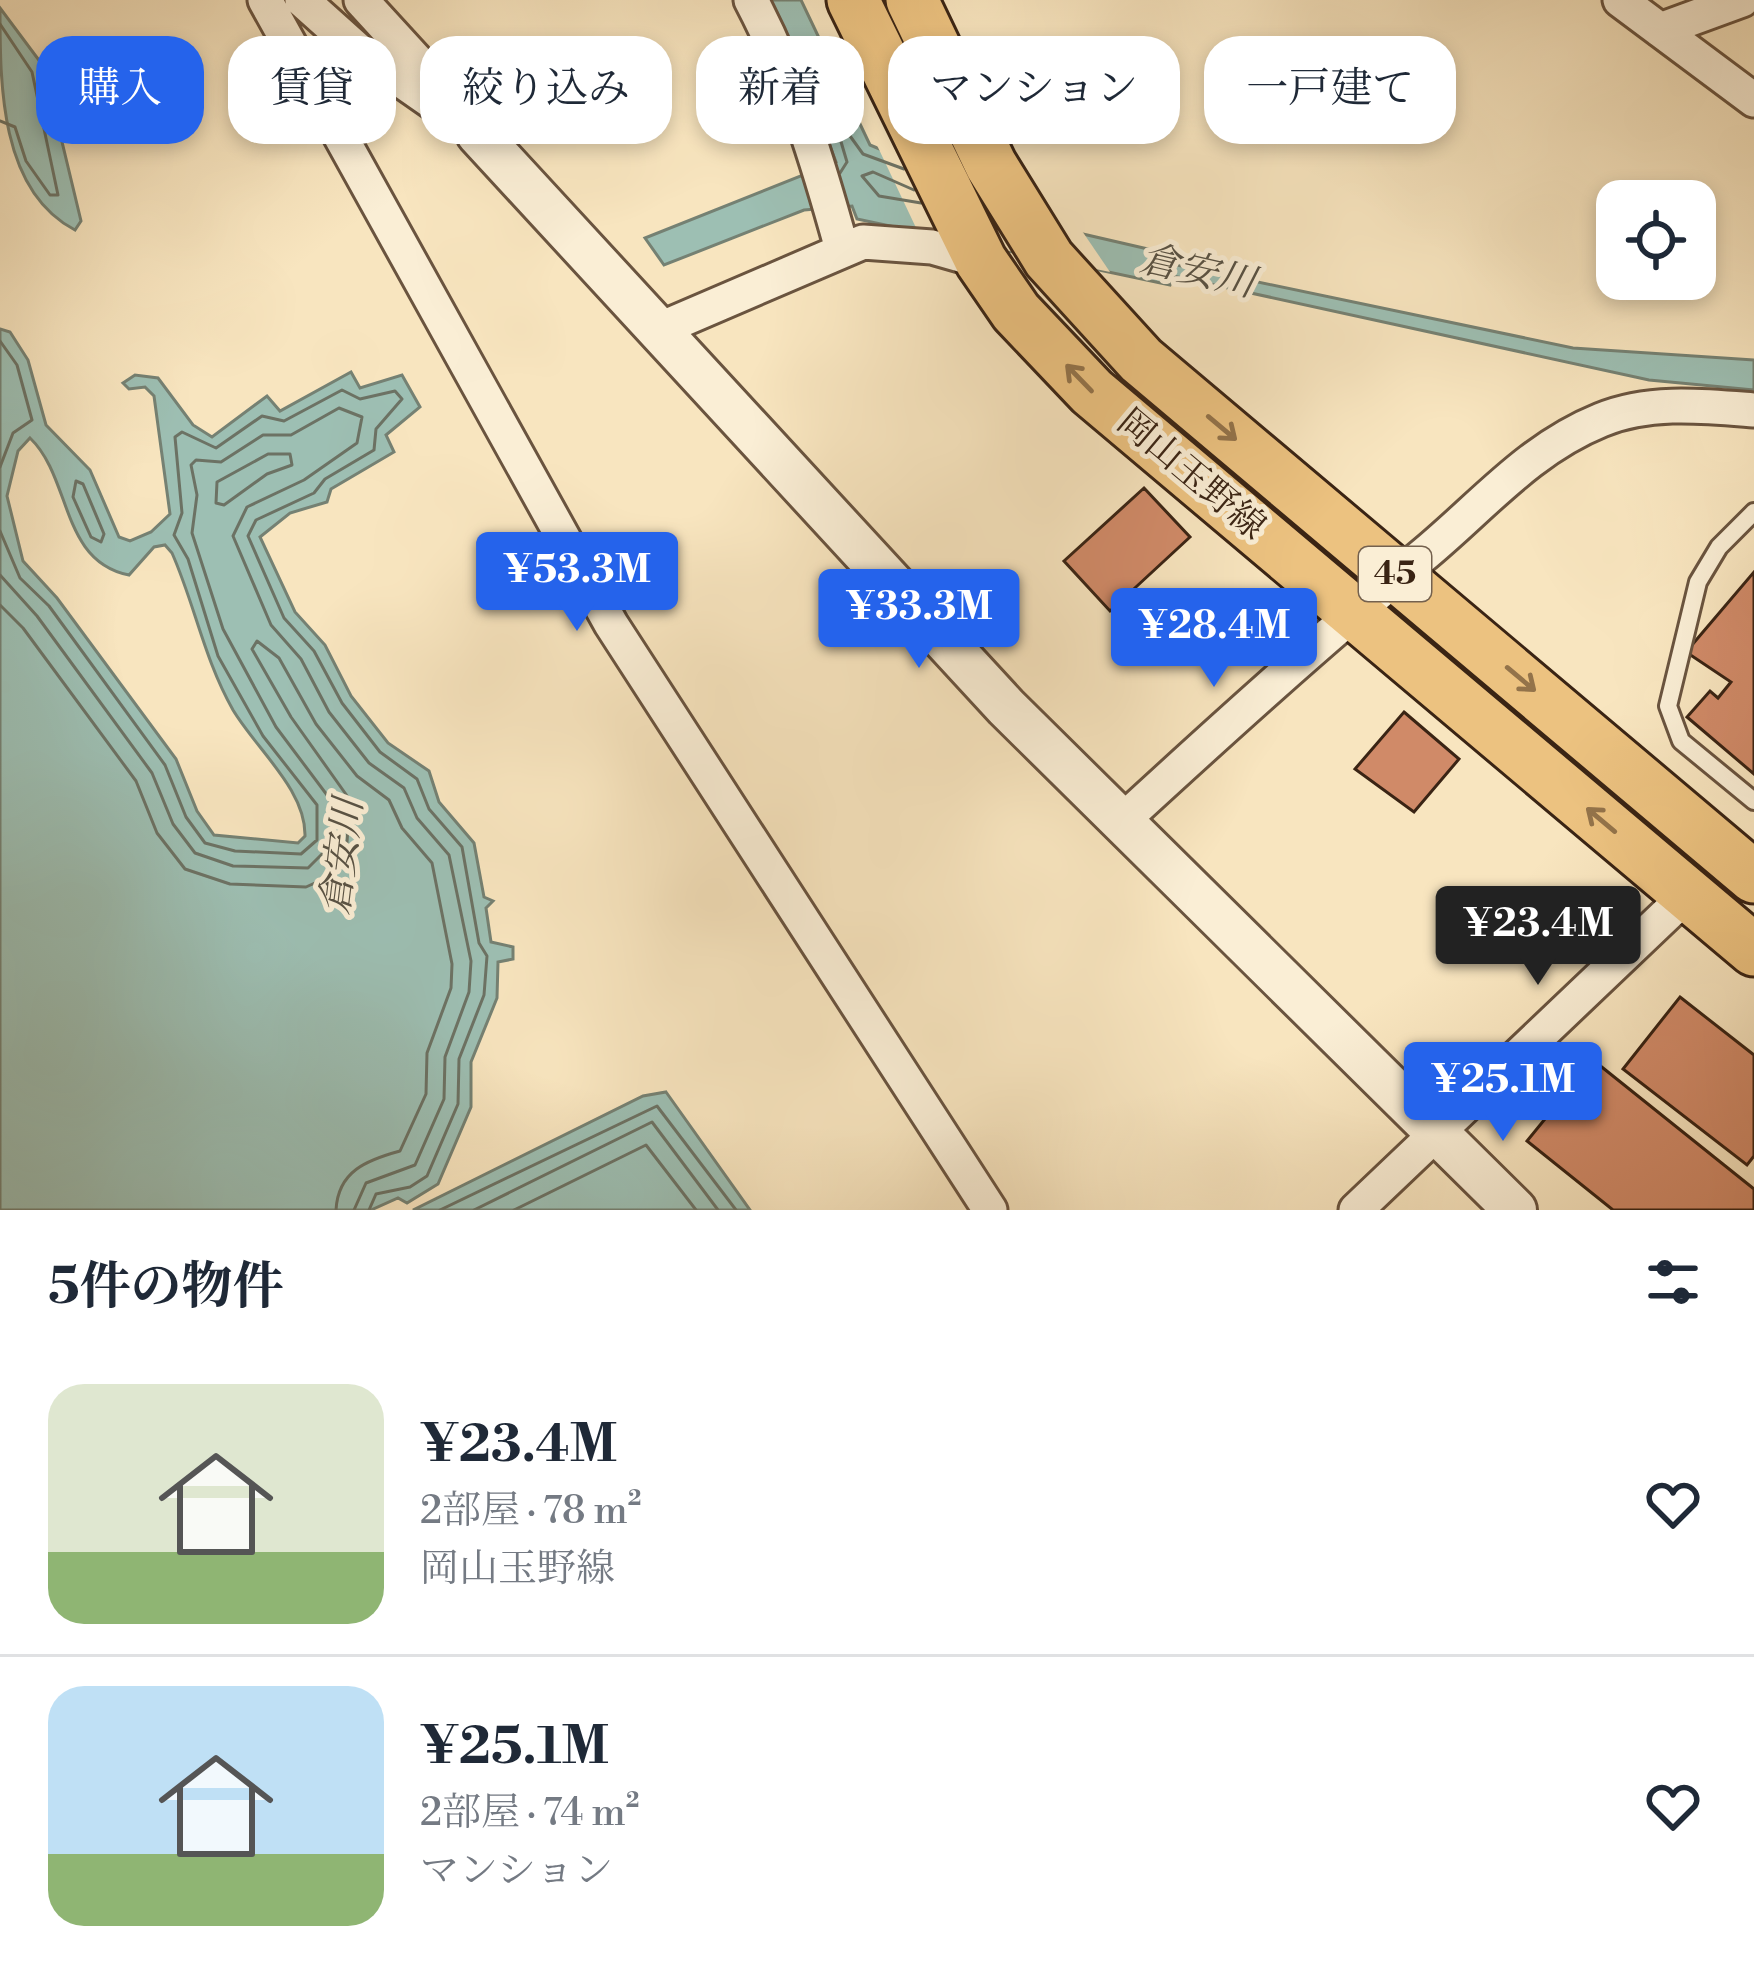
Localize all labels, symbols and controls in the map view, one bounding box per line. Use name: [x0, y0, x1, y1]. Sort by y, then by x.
chip: 購入: [36, 36, 204, 144]
chip: 賃貸: [228, 36, 396, 144]
chip: 絞り込み: [420, 36, 672, 144]
chip: 新着: [696, 36, 864, 144]
chip: マンション: [888, 36, 1180, 144]
chip: 一戸建て: [1204, 36, 1456, 144]
map controls: [1596, 180, 1716, 300]
button: locate: [1596, 180, 1716, 300]
water label: 倉安川: [1134, 235, 1263, 310]
one-way arrow: [1065, 364, 1093, 393]
street label: 岡山玉野線: [1108, 400, 1274, 550]
one-way arrow: [1206, 414, 1237, 442]
pin: ¥53.3M: [479, 532, 675, 634]
text: ¥53.3M: [503, 546, 651, 595]
road number: 45: [1359, 547, 1431, 601]
pin: ¥33.3M: [821, 569, 1017, 671]
text: ¥33.3M: [845, 583, 993, 632]
pin: ¥28.4M: [1116, 588, 1312, 690]
text: ¥28.4M: [1138, 602, 1290, 651]
one-way arrow: [1505, 665, 1536, 693]
water label: 倉安川: [312, 792, 375, 918]
one-way arrow: [1586, 806, 1617, 834]
pin: ¥23.4M: [1440, 886, 1636, 988]
text: ¥23.4M: [1463, 900, 1613, 949]
pin: ¥25.1M: [1405, 1042, 1601, 1144]
text: ¥25.1M: [1431, 1056, 1575, 1105]
icon: filters: [1640, 1249, 1706, 1315]
text: 5件の物件: [48, 1256, 284, 1320]
text: ¥23.4M: [420, 1414, 617, 1478]
icon: home: [144, 1432, 288, 1576]
icon: heart: [1640, 1471, 1706, 1537]
text: 2部屋 · 78 m²: [420, 1487, 641, 1536]
text: 岡山玉野線: [420, 1545, 615, 1594]
text: ¥25.1M: [420, 1716, 609, 1780]
icon: home: [144, 1734, 288, 1878]
icon: heart: [1640, 1773, 1706, 1839]
text: 2部屋 · 74 m²: [420, 1789, 639, 1838]
text: マンション: [420, 1847, 613, 1896]

